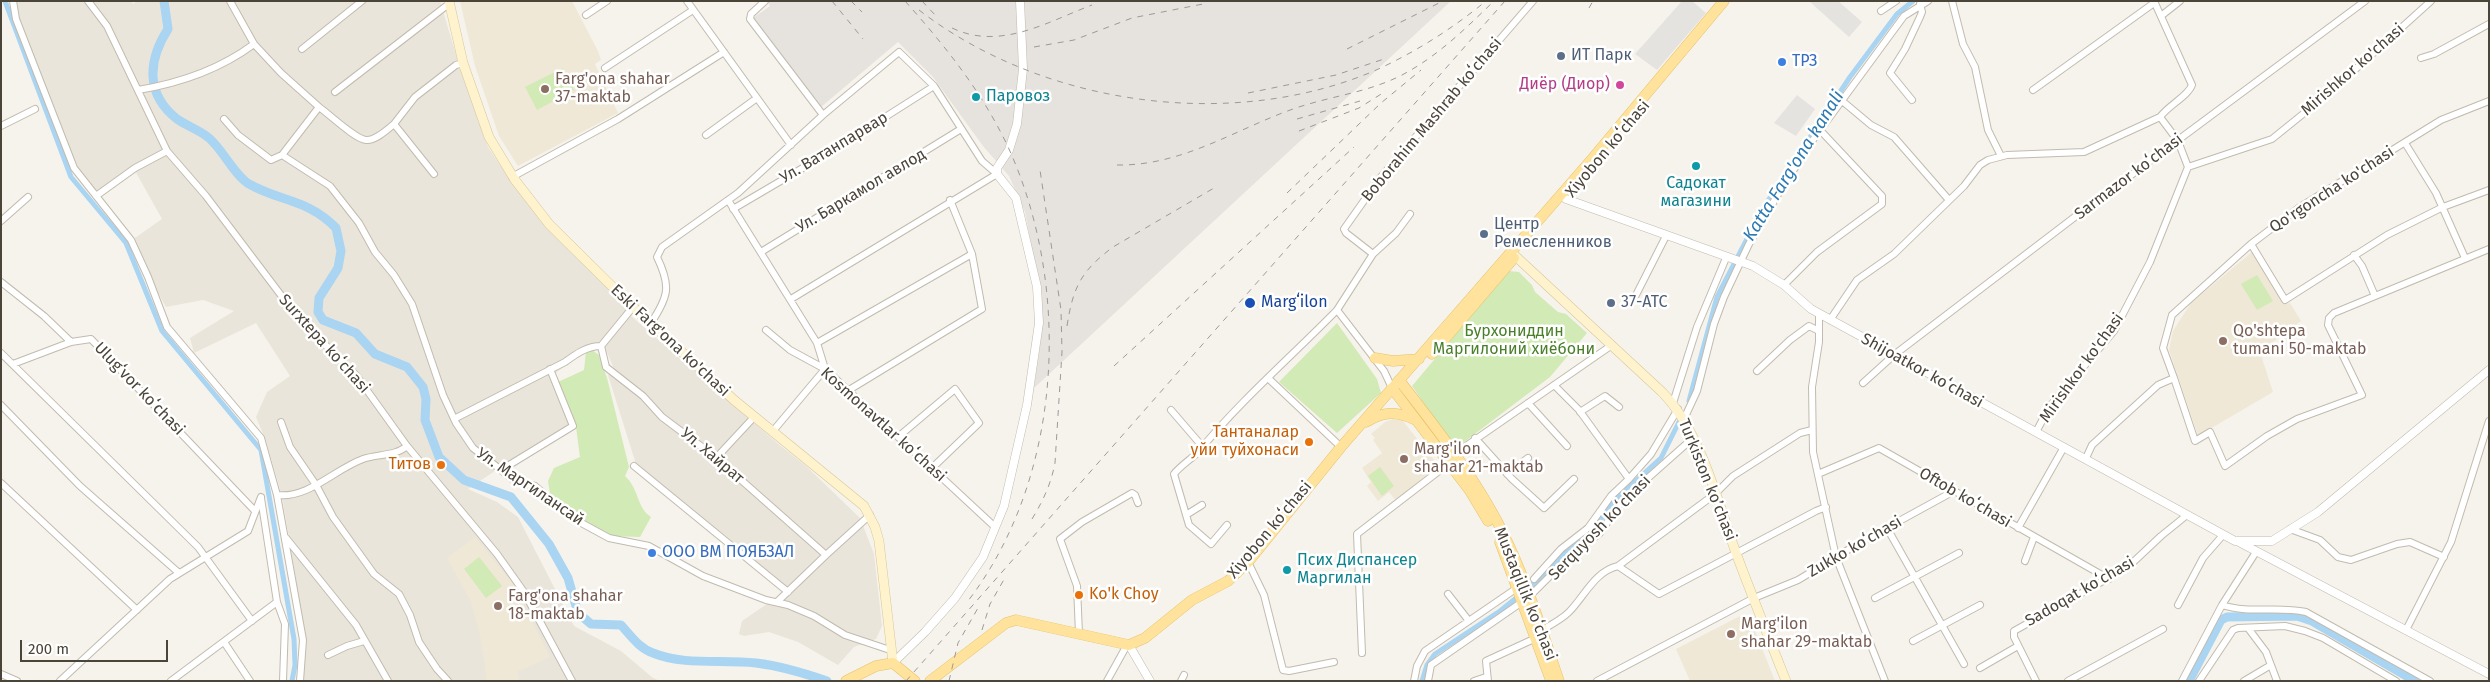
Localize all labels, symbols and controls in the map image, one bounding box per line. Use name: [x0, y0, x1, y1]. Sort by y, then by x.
street label: Mirishkor ko'chasi: [2297, 20, 2409, 120]
street label: Boborahim Mashrab koʻchasi: [1358, 34, 1506, 206]
place label: ИТ Парк: [1571, 46, 1632, 66]
marker: ИТ Парк: [1555, 50, 1567, 62]
place label: ТРЗ: [1792, 52, 1817, 72]
marker: ТРЗ: [1776, 56, 1788, 68]
place label: Farg'ona shahar 37-maktab: [555, 70, 670, 108]
place label: Диёр (Диор): [1520, 75, 1610, 95]
marker: Диёр (Диор): [1614, 79, 1626, 91]
marker: Farg'ona shahar 37-maktab: [539, 83, 551, 95]
place label: Паровоз: [986, 87, 1050, 107]
water label: Katta Farg'ona kanali: [1739, 87, 1849, 245]
marker: Паровоз: [970, 91, 982, 103]
street label: Xiyobon koʻchasi: [1562, 96, 1654, 202]
street label: Ул. Ватанпарвар: [776, 108, 892, 188]
street label: Sarmazor koʻchasi: [2071, 130, 2187, 224]
street label: Qo'rgoncha ko'chasi: [2266, 143, 2398, 237]
street label: Ул. Баркамол авлод: [793, 145, 929, 237]
marker: Садокат магазини: [1690, 160, 1702, 172]
place label: Садокат магазини: [1660, 174, 1732, 212]
place label: Центр Ремесленников: [1494, 215, 1612, 253]
marker: Центр Ремесленников: [1478, 228, 1490, 240]
street label: Eski Farg'ona ko'chasi: [606, 281, 734, 401]
street label: Surxtepa koʻchasi: [274, 290, 374, 398]
place label: Margʻilon: [1261, 293, 1328, 313]
place label: 37-АТС: [1621, 293, 1667, 313]
marker: Margʻilon: [1243, 296, 1257, 310]
marker: 37-АТС: [1605, 297, 1617, 309]
street label: Mirishkor ko'chasi: [2036, 310, 2128, 426]
park label: Бурхониддин Маргилоний хиёбони: [1433, 322, 1595, 360]
place label: Qo'shtepa tumani 50-maktab: [2233, 322, 2367, 360]
street label: Shijoatkor koʻchasi: [1858, 329, 1986, 413]
marker: Qo'shtepa tumani 50-maktab: [2217, 335, 2229, 347]
street label: Ulugʻvor koʻchasi: [90, 338, 188, 440]
street label: Kosmonavtlar koʻchasi: [816, 364, 950, 486]
street label: Turkiston ko’chasi: [1674, 416, 1740, 544]
place label: Тантаналар уйи туйхонаси: [1191, 423, 1299, 461]
street label: Ул. Хайрат: [676, 424, 748, 488]
marker: Тантаналар уйи туйхонаси: [1303, 436, 1315, 448]
place label: Marg'ilon shahar 21-maktab: [1414, 440, 1543, 478]
street label: Ул. Маргилансай: [473, 444, 587, 530]
marker: Marg'ilon shahar 21-maktab: [1398, 453, 1410, 465]
place label: Титов: [388, 455, 431, 475]
marker: Титов: [435, 459, 447, 471]
street label: Oftob koʻchasi: [1915, 464, 2015, 532]
street label: Serquyosh koʻchasi: [1545, 472, 1655, 584]
street label: Xiyobon koʻchasi: [1224, 477, 1316, 583]
street label: Zukko koʻchasi: [1805, 512, 1905, 582]
street label: Mustaqillik koʻchasi: [1489, 524, 1561, 664]
place label: ООО ВМ ПОЯБЗАЛ: [662, 543, 794, 563]
marker: ООО ВМ ПОЯБЗАЛ: [646, 547, 658, 559]
place label: Псих Диспансер Маргилан: [1297, 551, 1417, 589]
street label: Sadoqat koʻchasi: [2022, 553, 2138, 631]
marker: Псих Диспансер Маргилан: [1281, 564, 1293, 576]
place label: Ko'k Choy: [1089, 585, 1159, 605]
place label: Farg'ona shahar 18-maktab: [508, 587, 623, 625]
marker: Ko'k Choy: [1073, 589, 1085, 601]
marker: Farg'ona shahar 18-maktab: [492, 600, 504, 612]
place label: Marg'ilon shahar 29-maktab: [1741, 615, 1872, 653]
marker: Marg'ilon shahar 29-maktab: [1725, 628, 1737, 640]
scale bar: [22, 630, 170, 662]
text: 200 m: [28, 640, 69, 658]

